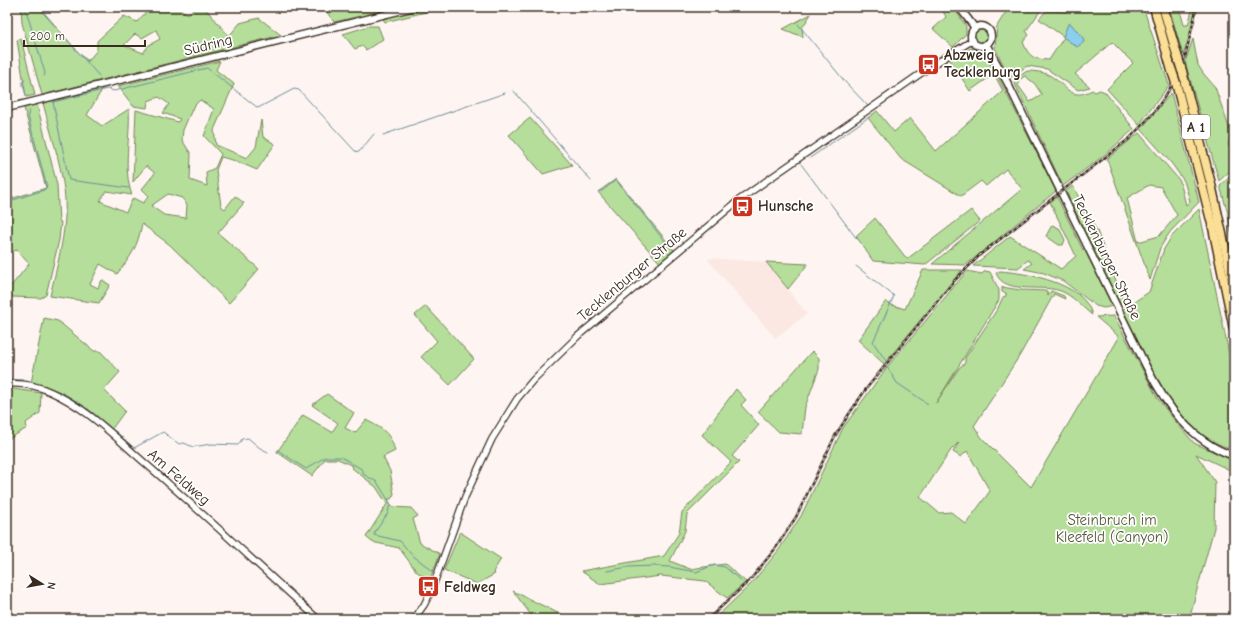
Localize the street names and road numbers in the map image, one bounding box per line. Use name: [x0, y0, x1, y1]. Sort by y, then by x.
street label: Südring: [182, 30, 234, 60]
road number: A 1: [1182, 115, 1210, 139]
street label: Tecklenburger Straße: [1069, 192, 1145, 323]
street label: Tecklenburger Straße: [574, 223, 691, 325]
street label: Am Feldweg: [144, 445, 214, 509]

